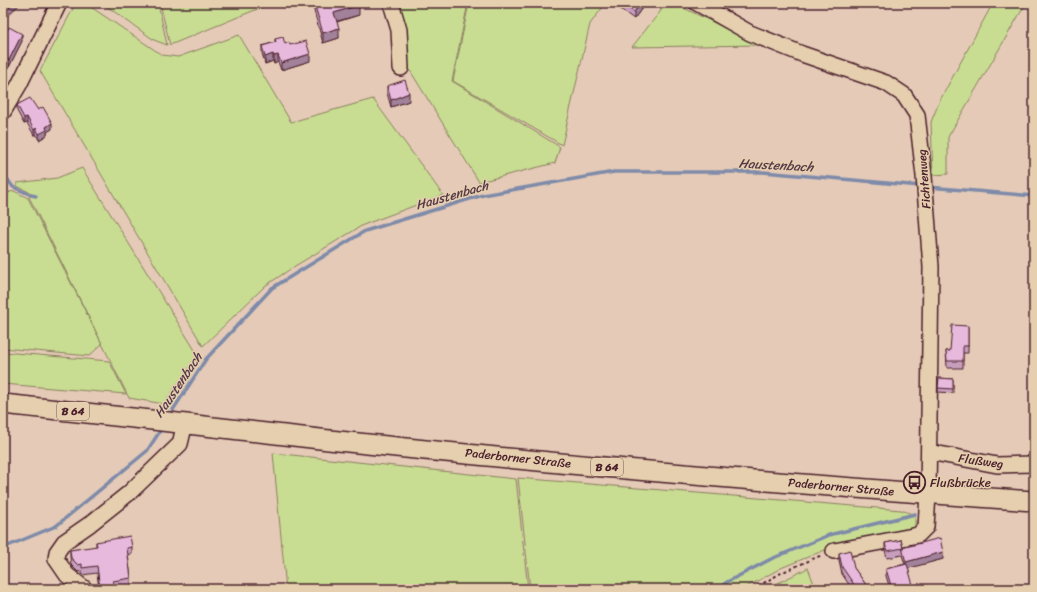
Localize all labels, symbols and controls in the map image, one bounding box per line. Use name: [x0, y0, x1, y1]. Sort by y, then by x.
street label: Fichtenweg: [910, 148, 938, 210]
water label: Haustenbach: [738, 152, 815, 178]
water label: Haustenbach: [413, 173, 492, 216]
water label: Haustenbach: [148, 347, 209, 422]
road number: B 64: [57, 402, 89, 420]
street label: Paderborner Straße: [464, 441, 572, 475]
street label: Flußweg: [957, 447, 1005, 475]
road number: B 64: [591, 458, 623, 476]
bus stop icon: Flußbrücke: [902, 470, 928, 496]
street label: Paderborner Straße: [787, 471, 895, 503]
place label: Flußbrücke: [930, 472, 991, 494]

